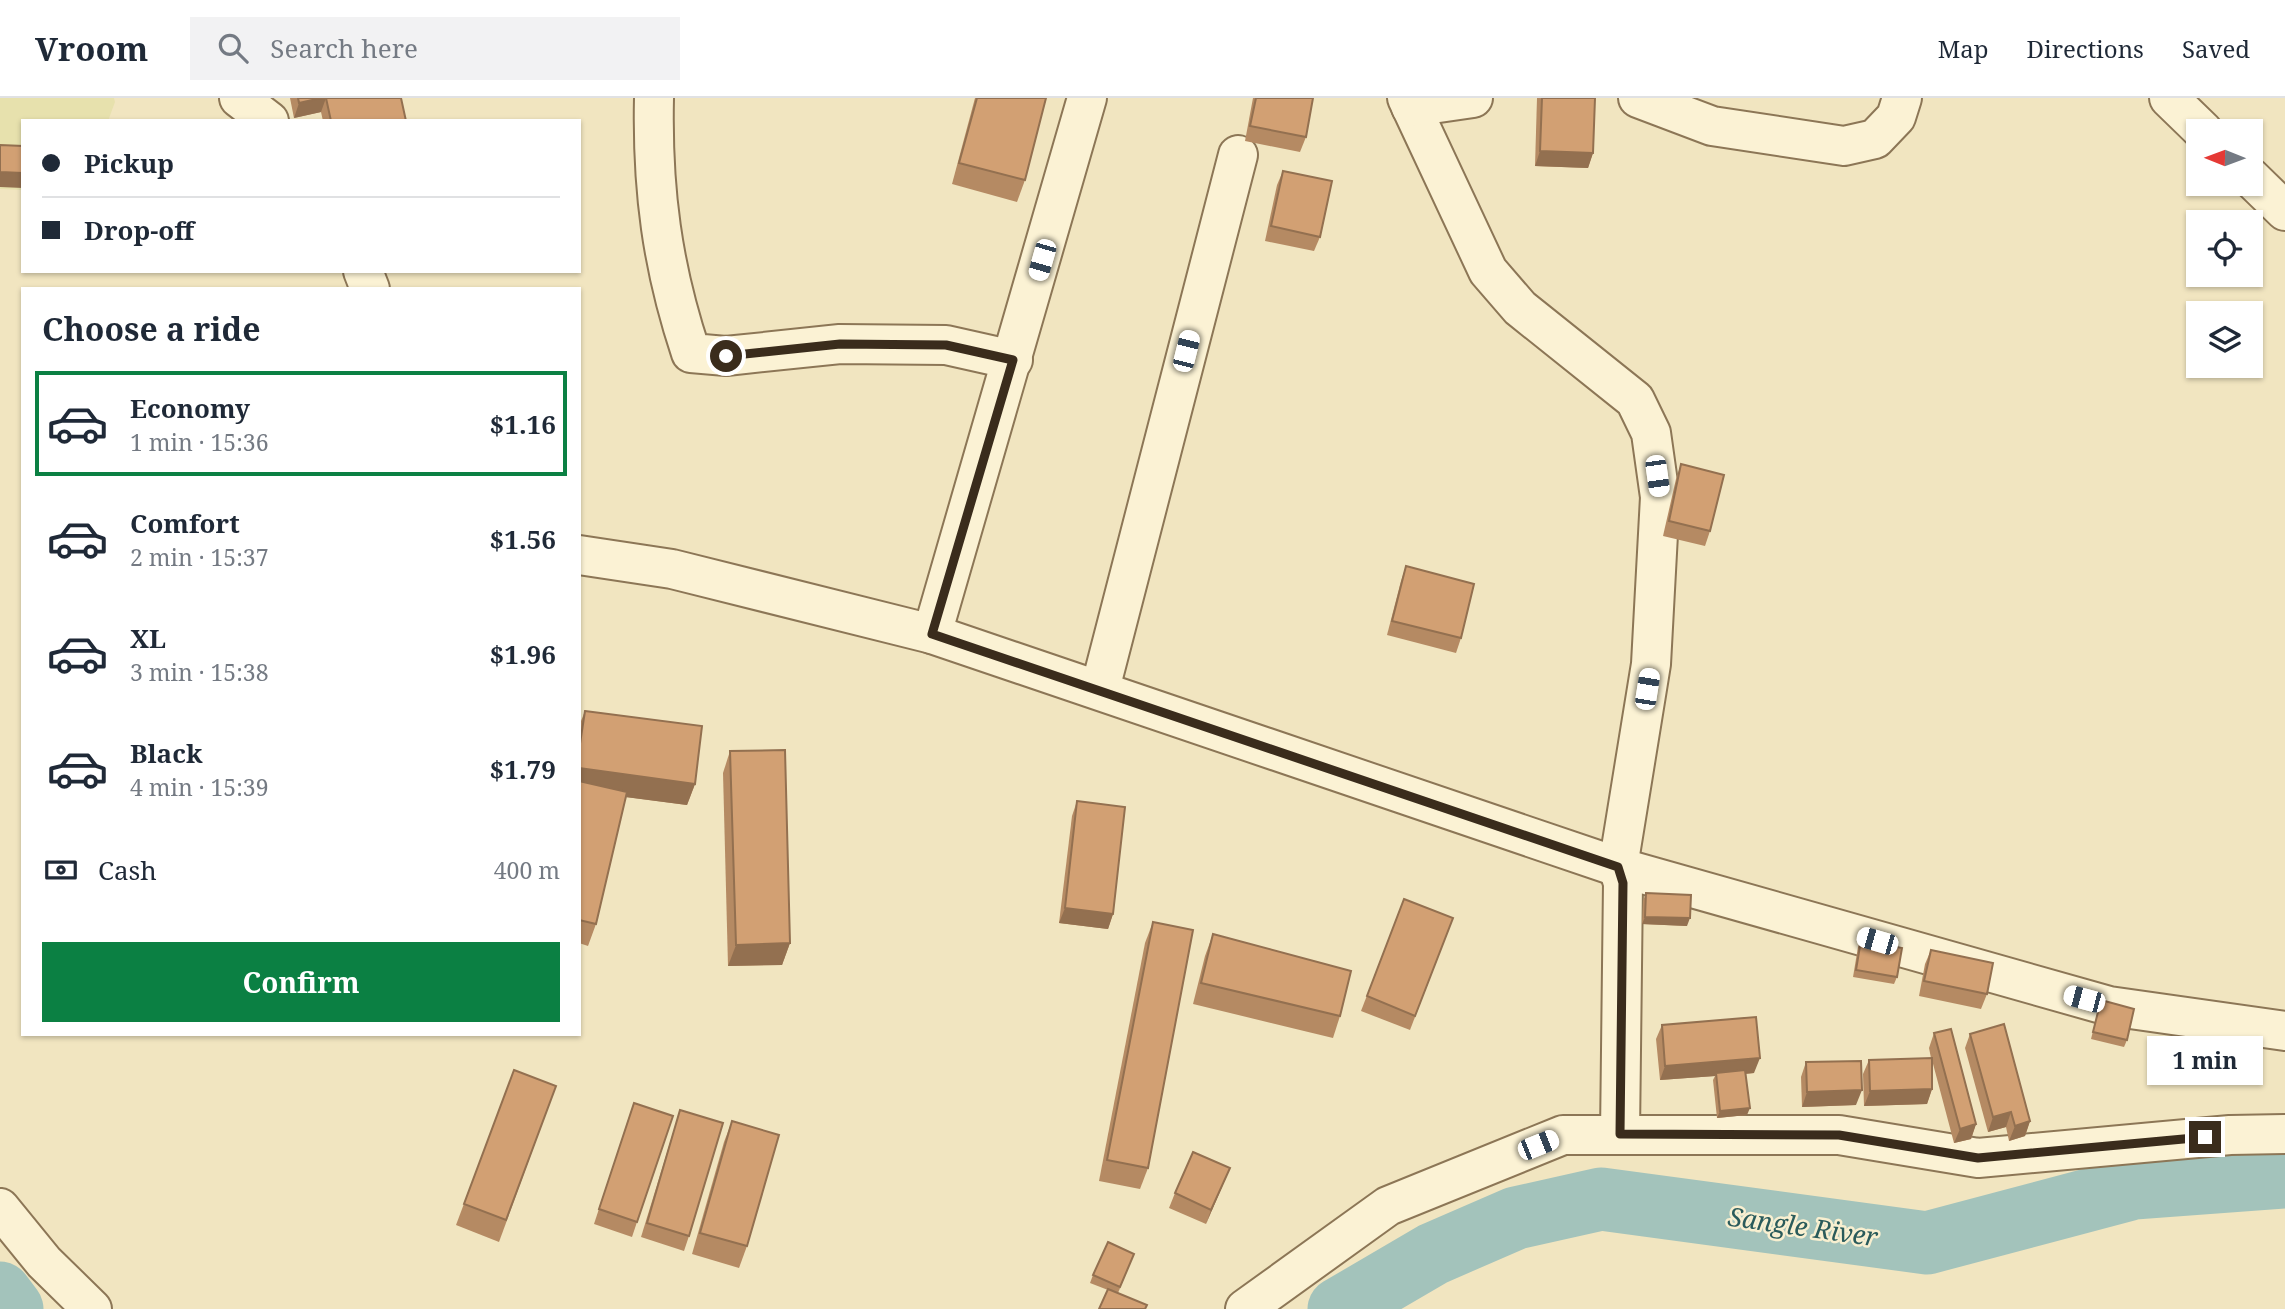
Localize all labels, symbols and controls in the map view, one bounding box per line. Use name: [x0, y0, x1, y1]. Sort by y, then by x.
search box: [190, 17, 680, 80]
text: Vroom: [35, 26, 148, 71]
icon: search: [214, 29, 252, 67]
text: Search here: [270, 30, 418, 66]
text: Map: [1938, 32, 1989, 65]
text: Directions: [2027, 32, 2144, 65]
text: Saved: [2182, 32, 2250, 65]
north arrow: [2186, 119, 2263, 196]
map controls: [2186, 119, 2263, 378]
text: Pickup: [84, 145, 174, 181]
button: locate: [2186, 210, 2263, 287]
text: Drop-off: [84, 212, 194, 248]
car: [1027, 237, 1058, 283]
button: layers: [2186, 301, 2263, 378]
text: Choose a ride: [42, 307, 261, 350]
car: [1171, 328, 1202, 374]
route start: [710, 340, 742, 372]
text: Economy: [130, 390, 250, 426]
icon: car: [46, 392, 109, 455]
text: $1.16: [490, 406, 556, 442]
text: 1 min · 15:36: [130, 426, 268, 458]
car: [1644, 454, 1671, 498]
text: Comfort: [130, 505, 240, 541]
icon: car: [46, 507, 109, 570]
text: $1.56: [490, 521, 556, 557]
text: 2 min · 15:37: [130, 541, 268, 573]
text: XL: [130, 620, 166, 656]
icon: car: [46, 622, 109, 685]
text: $1.96: [490, 636, 556, 672]
text: 3 min · 15:38: [130, 656, 268, 688]
car: [1634, 667, 1661, 711]
text: Black: [130, 735, 203, 771]
icon: car: [46, 737, 109, 800]
text: $1.79: [490, 751, 556, 787]
text: 4 min · 15:39: [130, 771, 268, 803]
icon: cash: [42, 851, 80, 889]
text: Cash: [98, 852, 157, 888]
text: 400 m: [494, 854, 560, 886]
car: [1854, 925, 1901, 957]
button: Confirm: [42, 942, 560, 1022]
car: [2061, 983, 2108, 1015]
callout: 1 min: [2147, 1035, 2263, 1084]
text: 1 min: [2172, 1044, 2238, 1076]
route end: [2189, 1121, 2221, 1153]
car: [1515, 1127, 1562, 1163]
water label: Sangle River: [1726, 1198, 1881, 1254]

